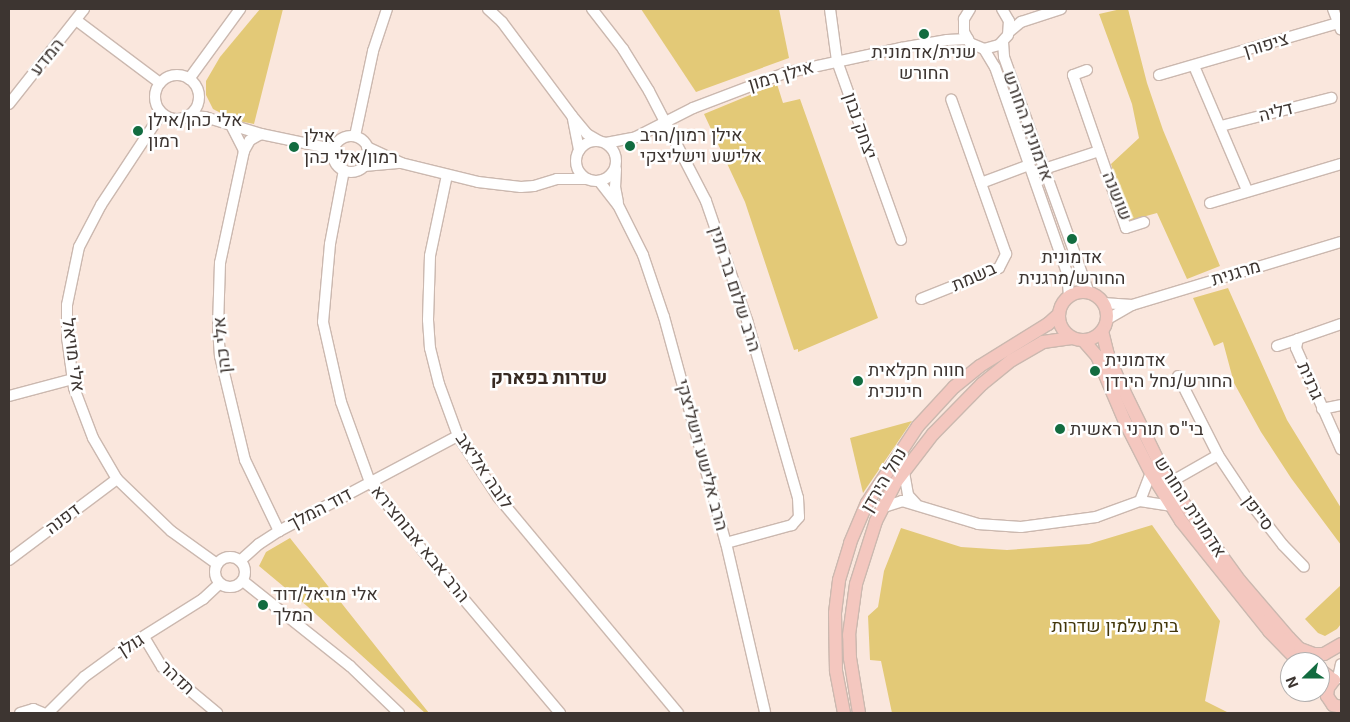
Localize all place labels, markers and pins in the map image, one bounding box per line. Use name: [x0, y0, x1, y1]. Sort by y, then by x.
marker: שנית/אדמונית החורש: [918, 28, 930, 40]
place label: שנית/אדמונית החורש: [872, 42, 976, 84]
place label: אלי כהן/אילן רמון: [148, 110, 243, 152]
marker: אלי כהן/אילן רמון: [132, 125, 144, 137]
place label: אילן רמון/הרב אלישע וישליצקי: [640, 125, 762, 168]
place label: אילן רמון/אלי כהן: [304, 126, 398, 168]
marker: אילן רמון/הרב אלישע וישליצקי: [624, 140, 636, 152]
marker: אילן רמון/אלי כהן: [288, 141, 300, 153]
marker: אדמונית החורש/מרגנית: [1066, 233, 1078, 245]
place label: אדמונית החורש/מרגנית: [1019, 247, 1125, 290]
place label: אדמונית החורש/נחל הירדן: [1105, 350, 1233, 392]
place label: חווה חקלאית חינוכית: [868, 360, 965, 402]
marker: אדמונית החורש/נחל הירדן: [1089, 365, 1101, 377]
marker: חווה חקלאית חינוכית: [852, 375, 864, 387]
place label: בי"ס תורני ראשית: [1070, 418, 1204, 440]
marker: בי"ס תורני ראשית: [1054, 423, 1066, 435]
place label: אלי מויאל/דוד המלך: [273, 584, 378, 626]
marker: אלי מויאל/דוד המלך: [257, 599, 269, 611]

